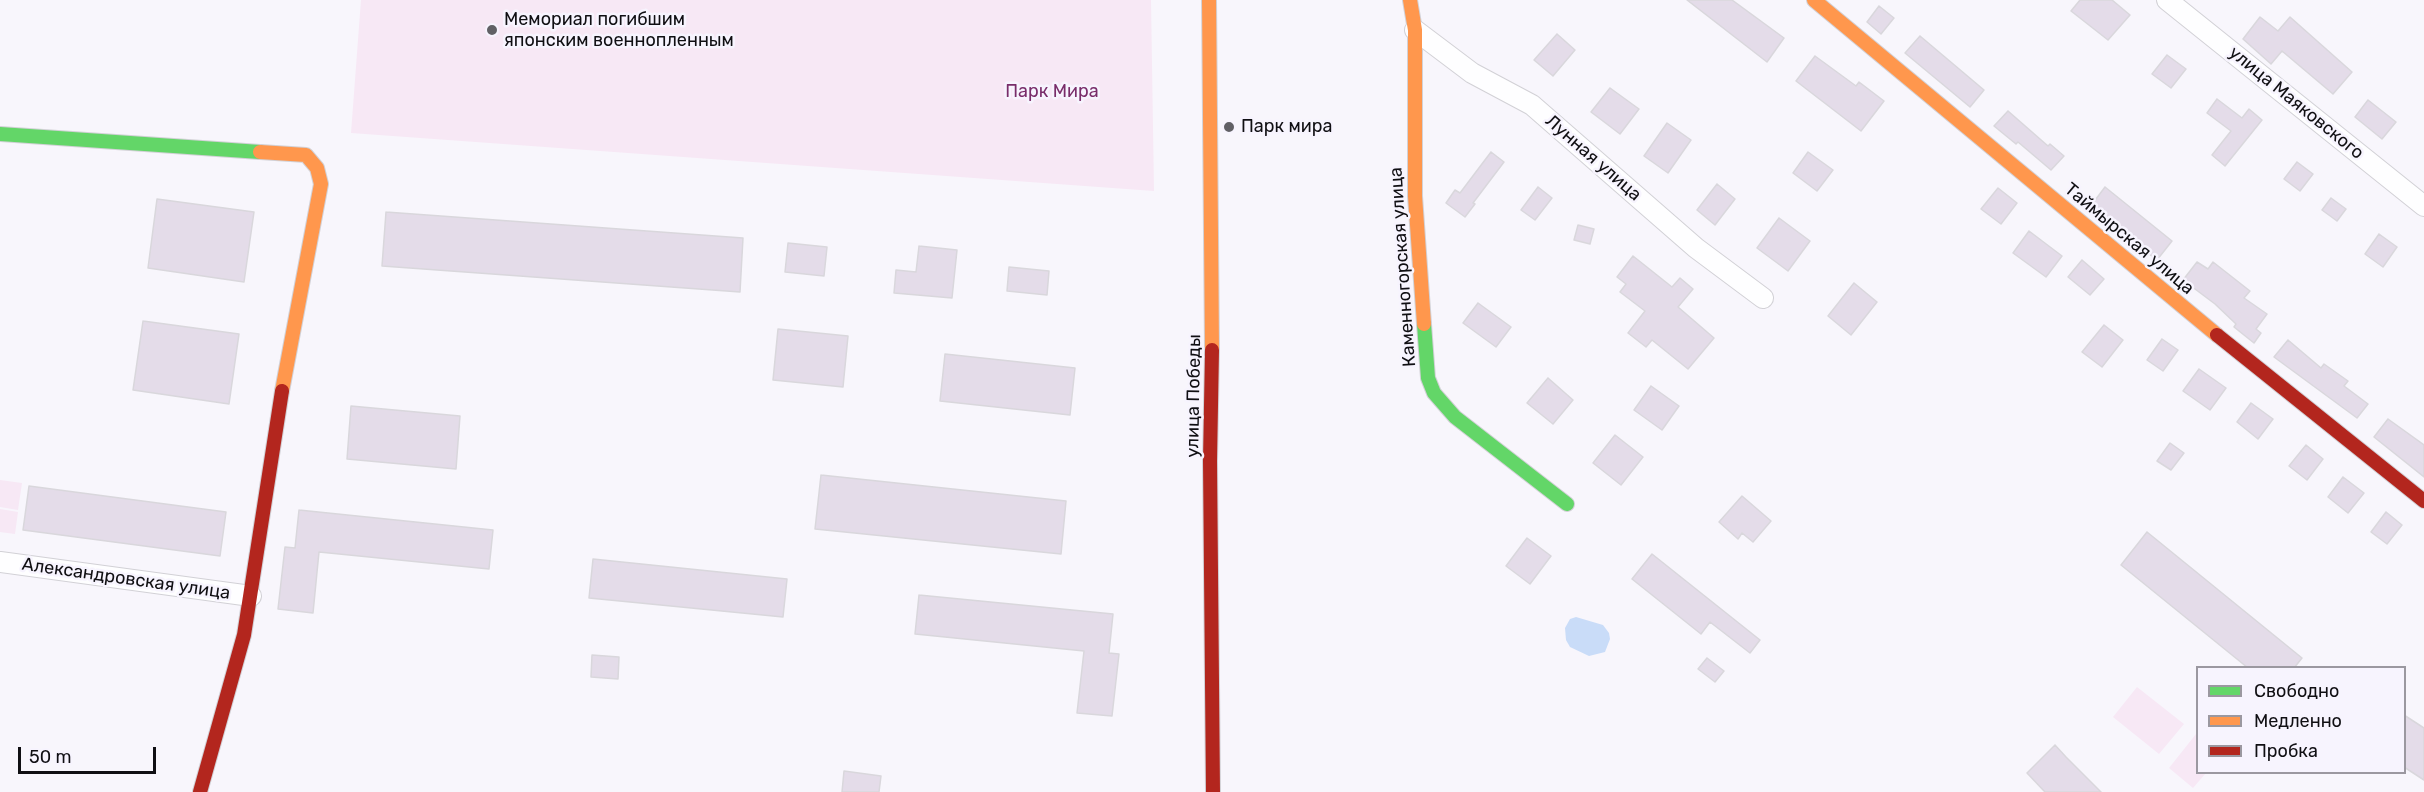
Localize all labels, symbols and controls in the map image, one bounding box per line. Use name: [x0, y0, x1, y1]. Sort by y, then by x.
place label: Мемориал погибшим японским военнопленным: [504, 9, 734, 52]
marker: Мемориал погибшим японским военнопленным: [485, 23, 499, 37]
street label: улица Маяковского: [2224, 42, 2368, 164]
park label: Парк Мира: [1005, 81, 1099, 103]
street label: Лунная улица: [1540, 110, 1646, 206]
place label: Парк мира: [1241, 116, 1332, 138]
marker: Парк мира: [1222, 120, 1236, 134]
street label: Каменногорская улица: [1385, 166, 1421, 368]
street label: Таймырская улица: [2060, 178, 2198, 300]
street label: улица Победы: [1182, 334, 1206, 458]
street label: Александровская улица: [20, 554, 232, 604]
legend: [2196, 666, 2406, 774]
text: Свободно: [2254, 680, 2339, 702]
text: Медленно: [2254, 710, 2342, 732]
scale bar: [21, 735, 159, 773]
text: Пробка: [2254, 740, 2318, 762]
text: 50 m: [29, 746, 72, 768]

